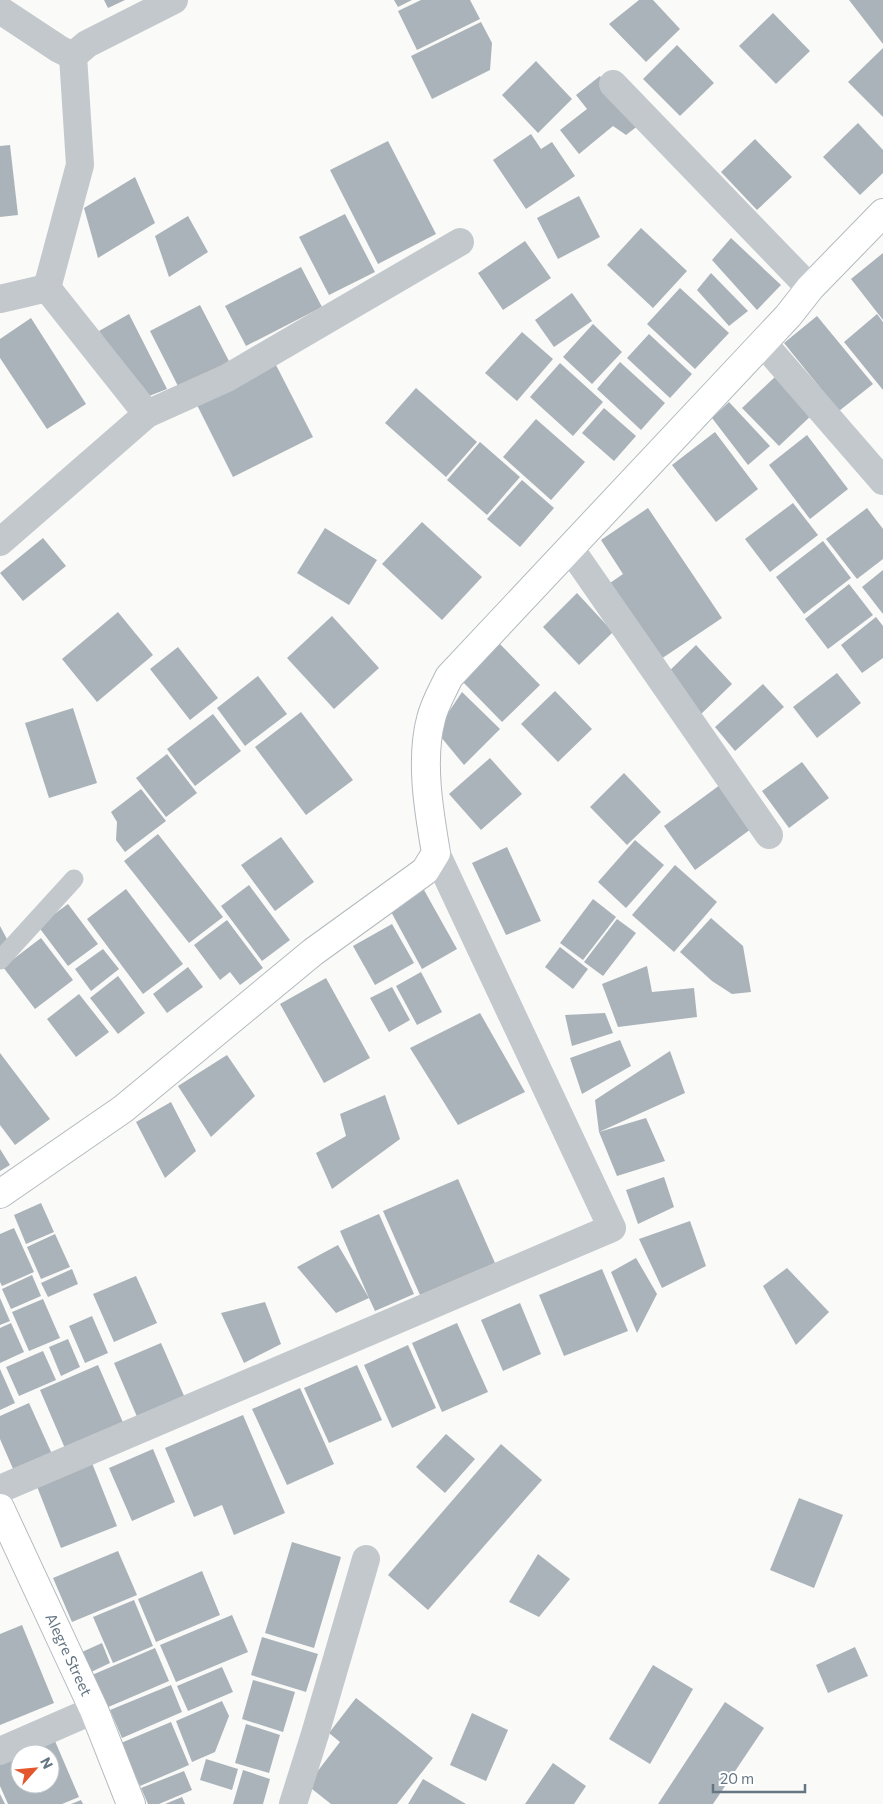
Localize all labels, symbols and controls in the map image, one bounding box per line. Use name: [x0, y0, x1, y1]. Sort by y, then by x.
street label: Alegre Street: [42, 1610, 96, 1699]
north arrow: [10, 1744, 60, 1794]
text: N: [37, 1754, 57, 1771]
scale bar: [713, 1762, 806, 1794]
text: 20 m: [720, 1769, 754, 1787]

